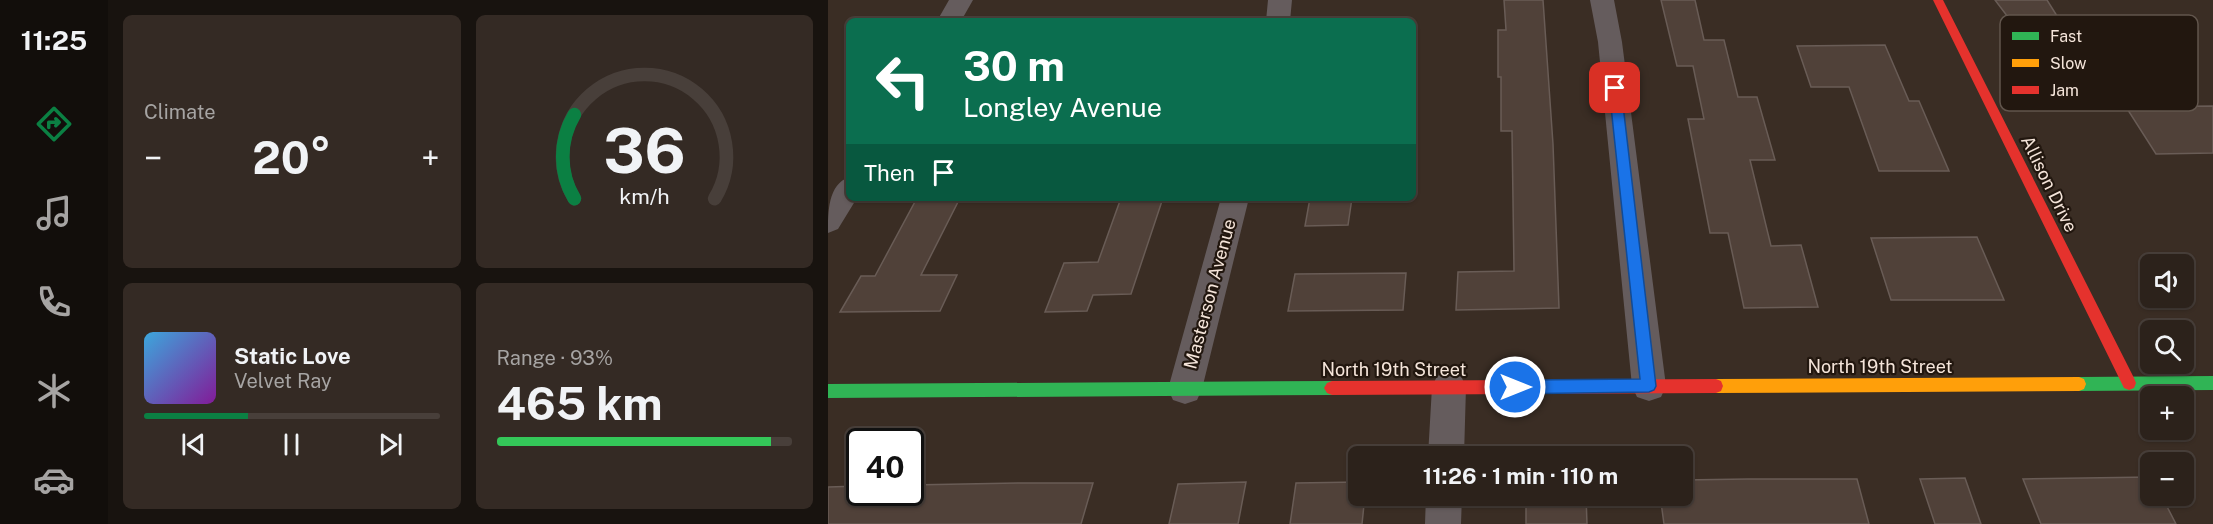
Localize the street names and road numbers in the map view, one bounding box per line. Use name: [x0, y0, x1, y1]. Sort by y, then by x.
street label: Allison Drive: [2017, 132, 2082, 236]
street label: Masterson Avenue: [1179, 217, 1240, 371]
street label: North 19th Street: [1807, 356, 1953, 377]
street label: North 19th Street: [1321, 359, 1467, 380]

